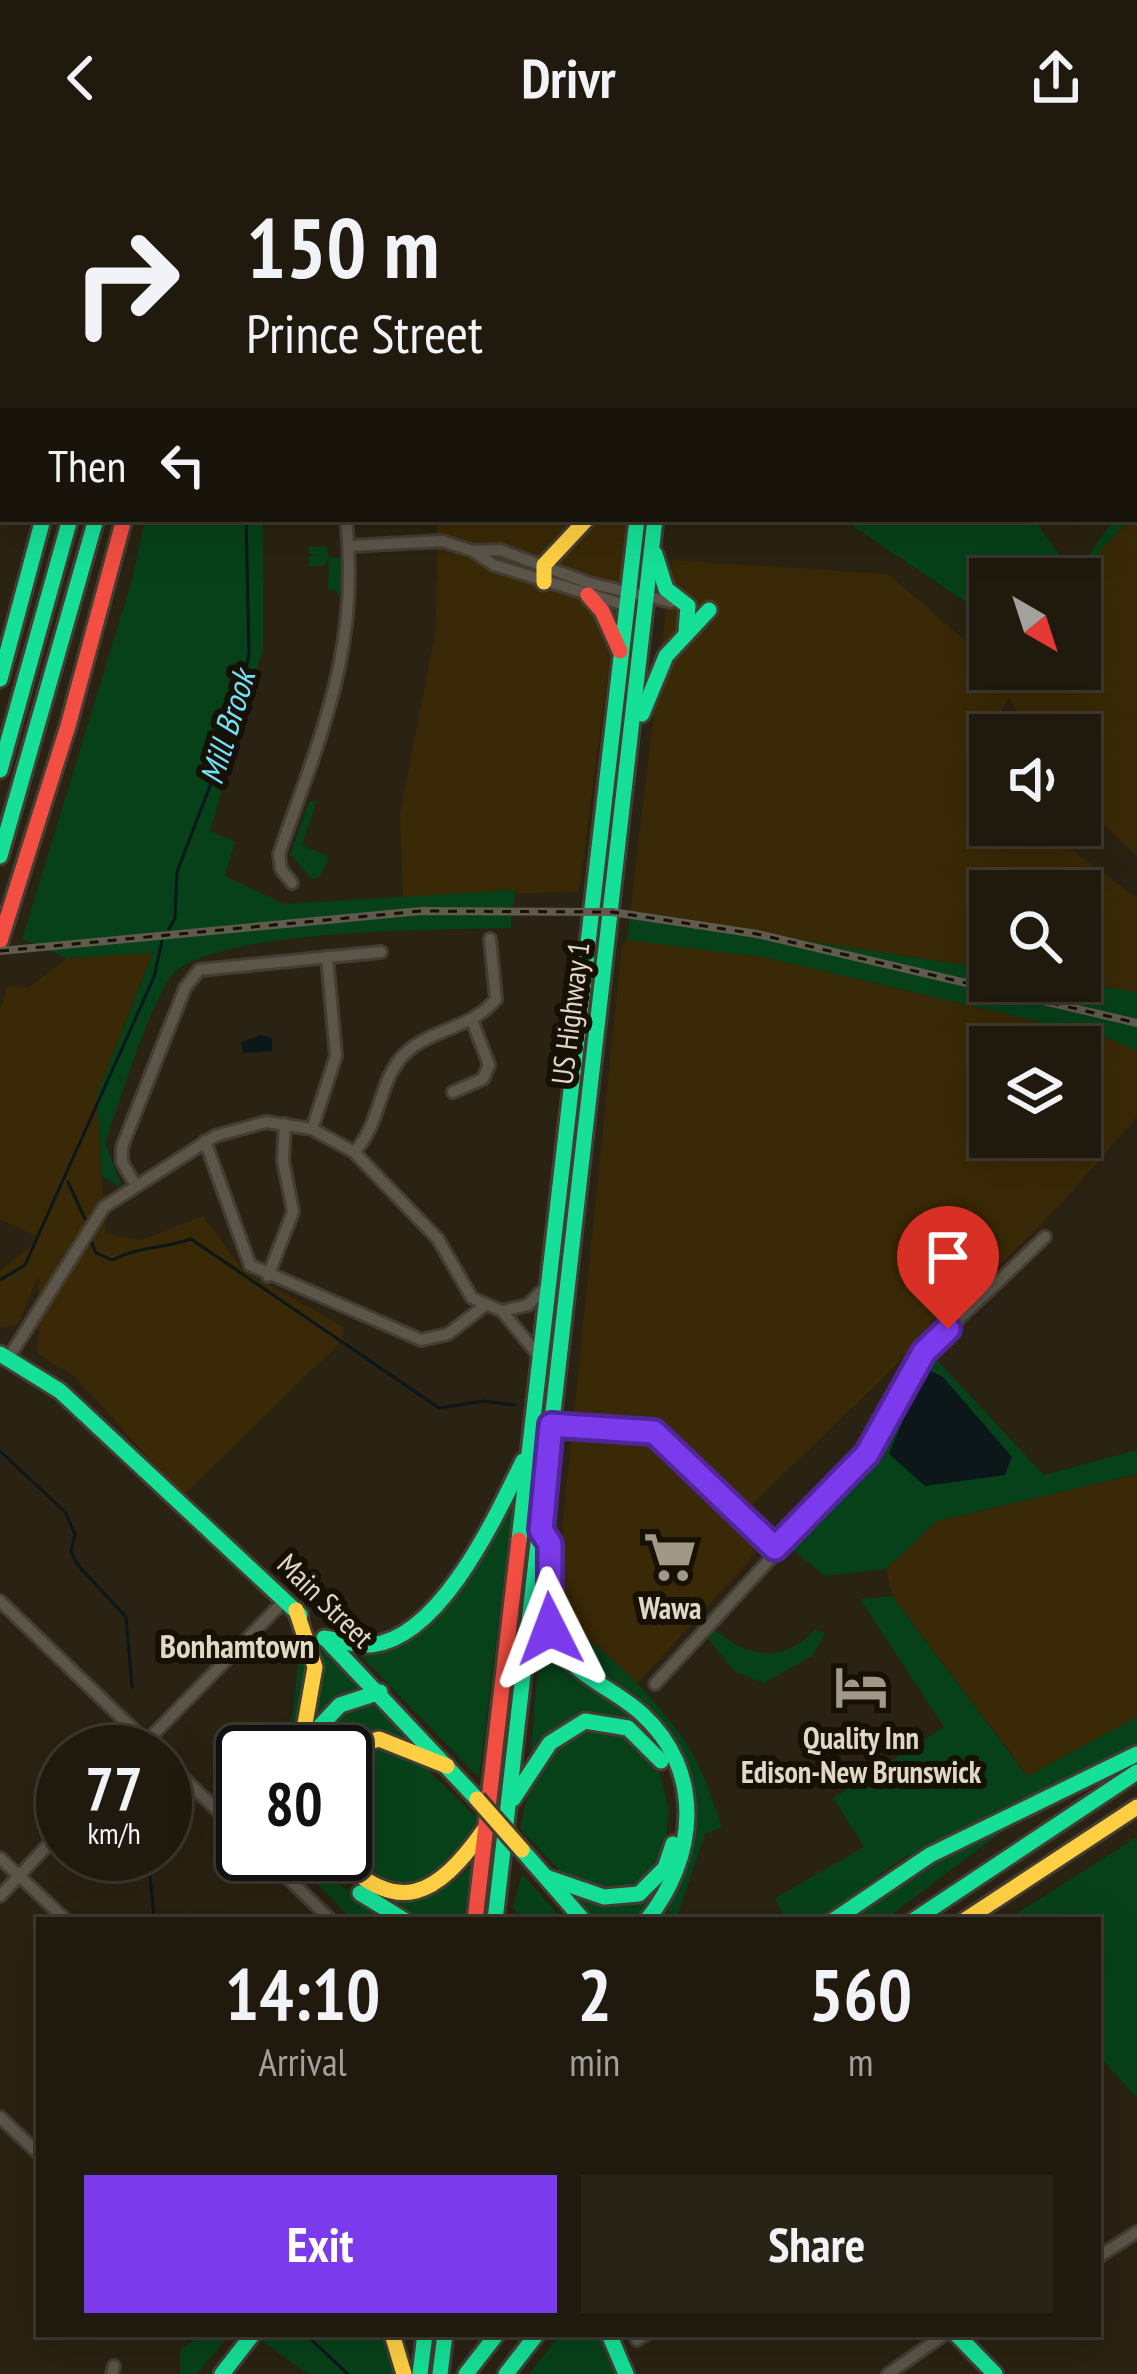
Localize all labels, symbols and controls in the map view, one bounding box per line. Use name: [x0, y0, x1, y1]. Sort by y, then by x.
text: Drivr: [521, 43, 616, 113]
icon: back: [48, 45, 114, 111]
icon: share: [1023, 45, 1089, 111]
text: 150 m: [246, 192, 439, 301]
icon: right: [48, 204, 204, 360]
text: Prince Street: [246, 298, 483, 368]
icon: left: [150, 432, 216, 498]
text: Then: [48, 436, 126, 494]
north arrow: [969, 558, 1101, 690]
map controls: [969, 558, 1101, 1158]
water label: Mill Brook: [189, 661, 265, 789]
button: sound: [969, 714, 1101, 846]
button: search: [969, 870, 1101, 1002]
street label: US Highway 1: [541, 939, 598, 1086]
button: layers: [969, 1026, 1101, 1158]
pin: [897, 1206, 999, 1329]
icon: arrive: [915, 1224, 981, 1290]
supermarket icon: Wawa: [641, 1528, 699, 1586]
street label: Main Street: [270, 1544, 383, 1656]
position arrow: [487, 1566, 613, 1692]
place label: Wawa: [638, 1588, 701, 1627]
district label: Bonhamtown: [160, 1624, 314, 1667]
hotel icon: Quality Inn Edison-New Brunswick: [832, 1658, 890, 1716]
place label: Quality Inn Edison-New Brunswick: [741, 1718, 982, 1791]
speed limit sign: 80: [216, 1725, 372, 1881]
text: 77: [85, 1749, 143, 1827]
text: km/h: [87, 1813, 141, 1852]
text: 14:10: [225, 1947, 381, 2040]
text: 2: [578, 1947, 612, 2040]
text: 560: [809, 1947, 912, 2040]
text: Arrival: [259, 2036, 347, 2087]
text: min: [569, 2036, 620, 2087]
text: m: [848, 2036, 873, 2087]
button: Exit: [84, 2175, 557, 2313]
button: Share: [581, 2175, 1053, 2313]

